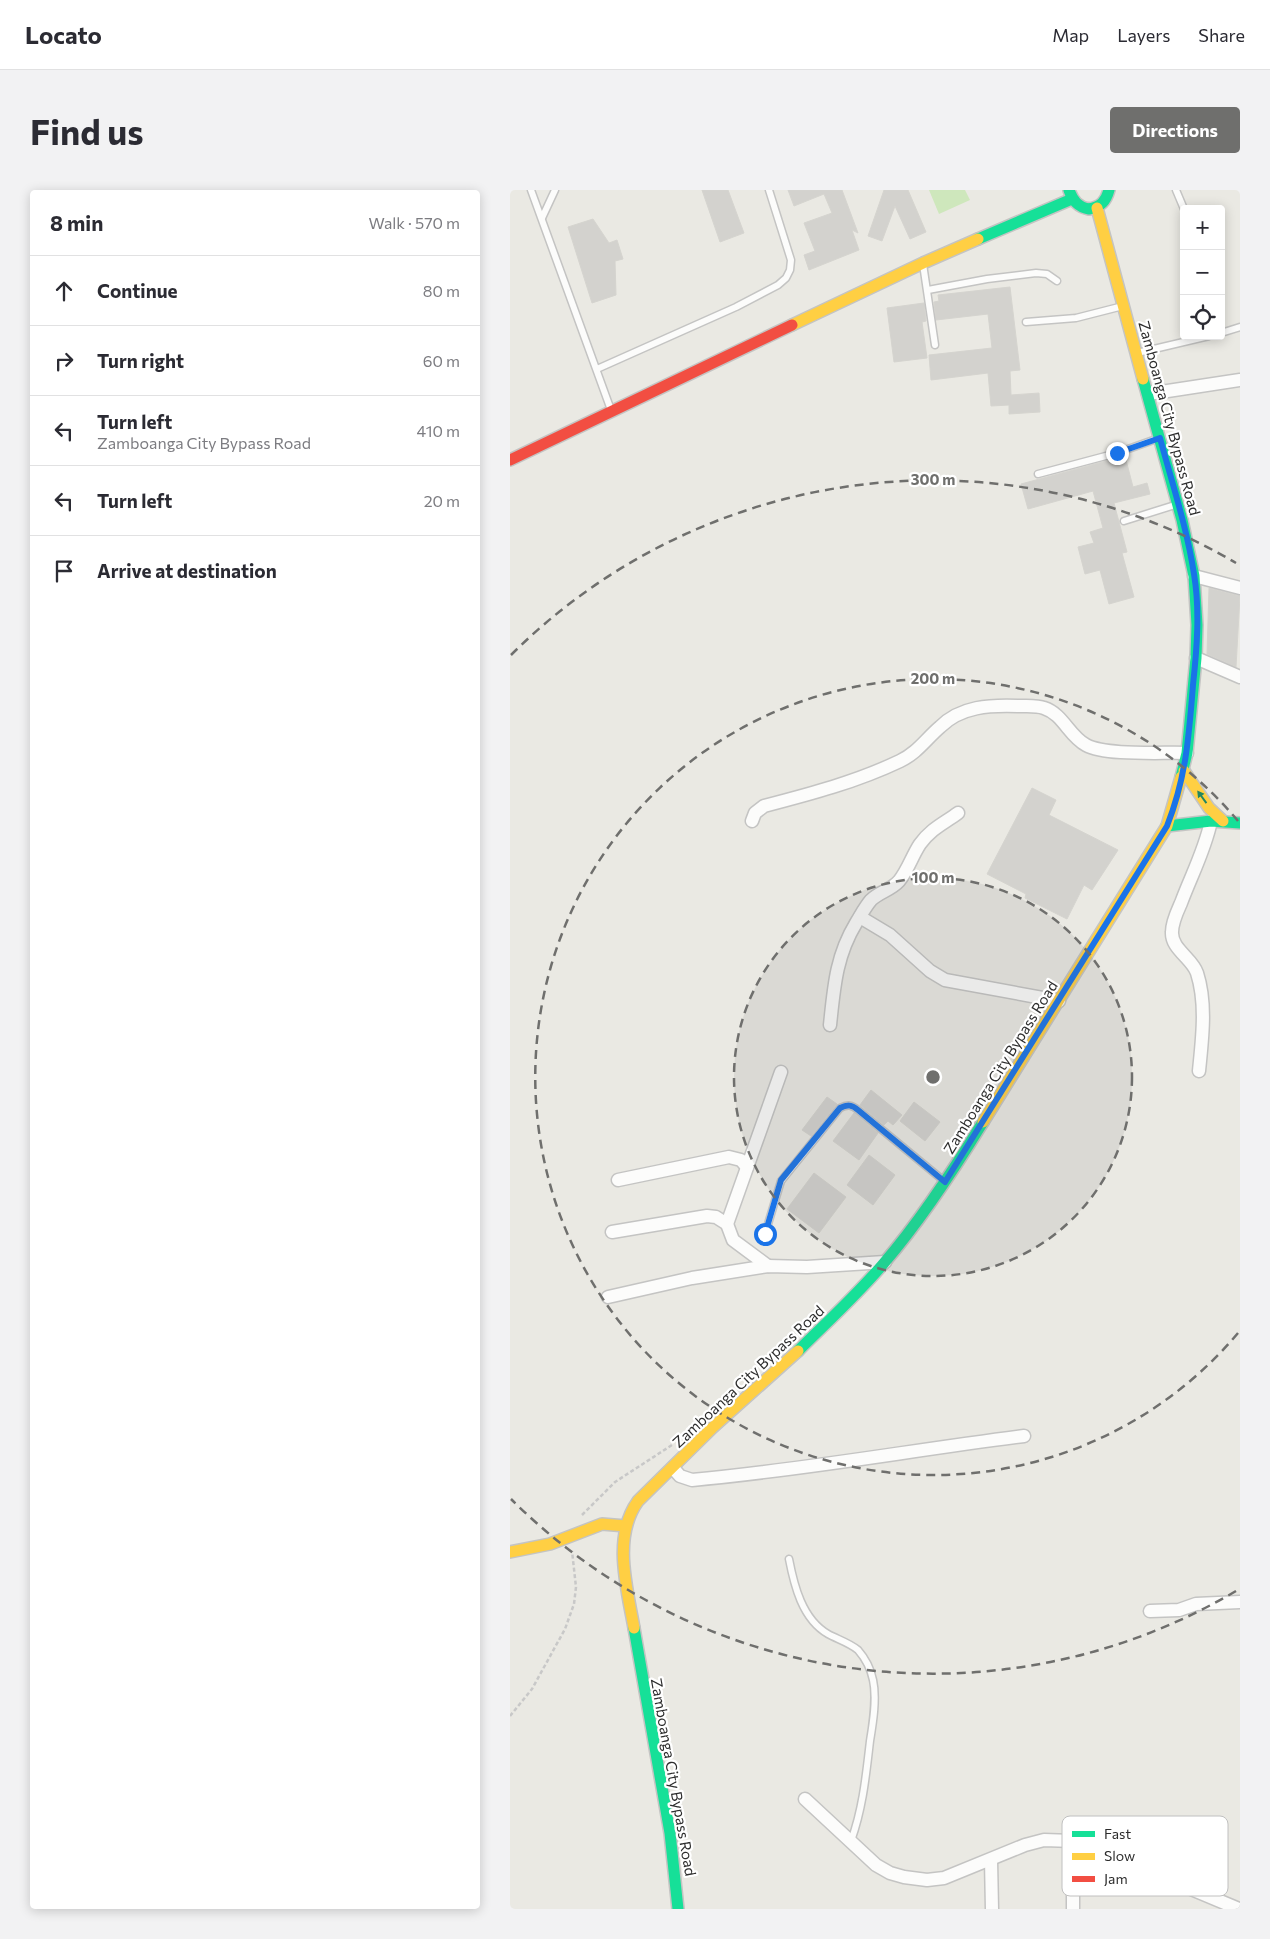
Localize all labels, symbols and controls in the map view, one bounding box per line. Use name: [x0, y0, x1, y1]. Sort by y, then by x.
text: Locato: [25, 20, 102, 49]
text: Map: [1052, 24, 1089, 46]
text: Layers: [1117, 24, 1170, 46]
text: Share: [1198, 24, 1245, 46]
button: Directions: [1110, 107, 1240, 153]
text: Find us: [30, 109, 144, 152]
map controls: [1180, 205, 1225, 340]
button: +: [1180, 205, 1225, 250]
text: 8 min: [50, 210, 103, 235]
text: Walk · 570 m: [368, 213, 460, 232]
button: −: [1180, 250, 1225, 295]
icon: ahead: [50, 277, 78, 305]
text: Continue: [97, 279, 177, 302]
text: 80 m: [423, 281, 460, 300]
button: locate: [1180, 295, 1225, 340]
street label: Zamboanga City Bypass Road: [1135, 319, 1205, 517]
icon: right: [50, 347, 78, 375]
text: Turn right: [97, 349, 184, 372]
text: 60 m: [423, 351, 460, 370]
text: Turn left: [97, 410, 172, 433]
icon: left: [50, 417, 78, 445]
text: 410 m: [417, 421, 460, 440]
text: Zamboanga City Bypass Road: [97, 433, 311, 452]
route end: [1106, 442, 1129, 465]
text: 300 m: [911, 470, 955, 488]
icon: left: [50, 487, 78, 515]
text: Turn left: [97, 489, 172, 512]
text: 20 m: [424, 491, 460, 510]
icon: arrive: [50, 557, 78, 585]
text: Arrive at destination: [97, 559, 277, 582]
text: 200 m: [911, 669, 955, 687]
one-way arrow: [1197, 790, 1207, 804]
text: 100 m: [912, 868, 954, 886]
street label: Zamboanga City Bypass Road: [939, 977, 1061, 1157]
centre of rings: [924, 1068, 942, 1086]
route start: [754, 1223, 777, 1246]
street label: Zamboanga City Bypass Road: [669, 1301, 827, 1451]
street label: Zamboanga City Bypass Road: [648, 1677, 700, 1877]
legend: [1062, 1816, 1228, 1896]
text: Fast: [1104, 1825, 1131, 1842]
text: Slow: [1104, 1847, 1135, 1864]
text: Jam: [1104, 1870, 1128, 1887]

